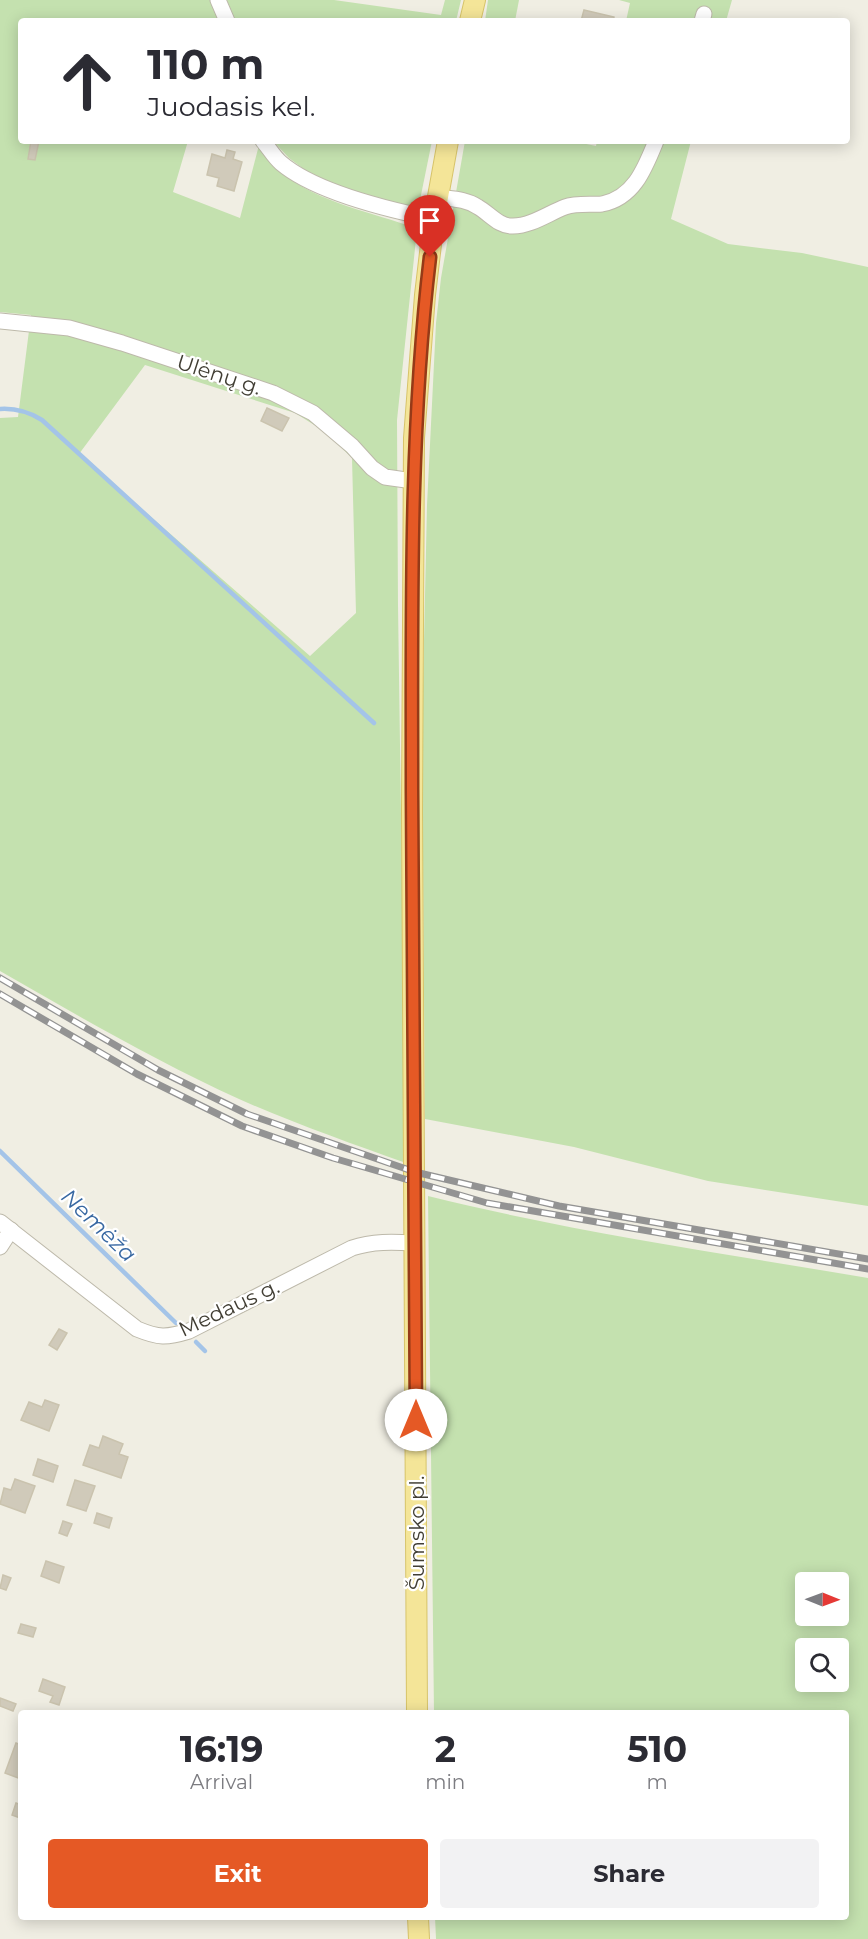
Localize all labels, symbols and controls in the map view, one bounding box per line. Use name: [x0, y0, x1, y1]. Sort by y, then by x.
text: 110 m: [147, 38, 264, 90]
icon: ahead: [48, 42, 126, 120]
text: Juodasis kel.: [147, 90, 315, 123]
pin: [404, 195, 455, 257]
icon: arrive: [413, 204, 446, 237]
street label: Ulėnų g.: [174, 349, 265, 400]
water label: Nemėža: [56, 1183, 142, 1268]
street label: Medaus g.: [175, 1273, 283, 1342]
position arrow: [384, 1388, 448, 1452]
street label: Šumsko pl.: [404, 1476, 429, 1590]
north arrow: [795, 1572, 849, 1626]
map controls: [795, 1572, 849, 1692]
button: search: [795, 1638, 849, 1692]
text: 16:19: [180, 1727, 263, 1771]
text: 2: [435, 1727, 456, 1771]
text: 510: [627, 1727, 687, 1771]
text: Arrival: [190, 1770, 253, 1794]
text: min: [425, 1770, 465, 1794]
text: m: [647, 1770, 668, 1794]
button: Exit: [48, 1839, 428, 1908]
button: Share: [440, 1839, 819, 1908]

